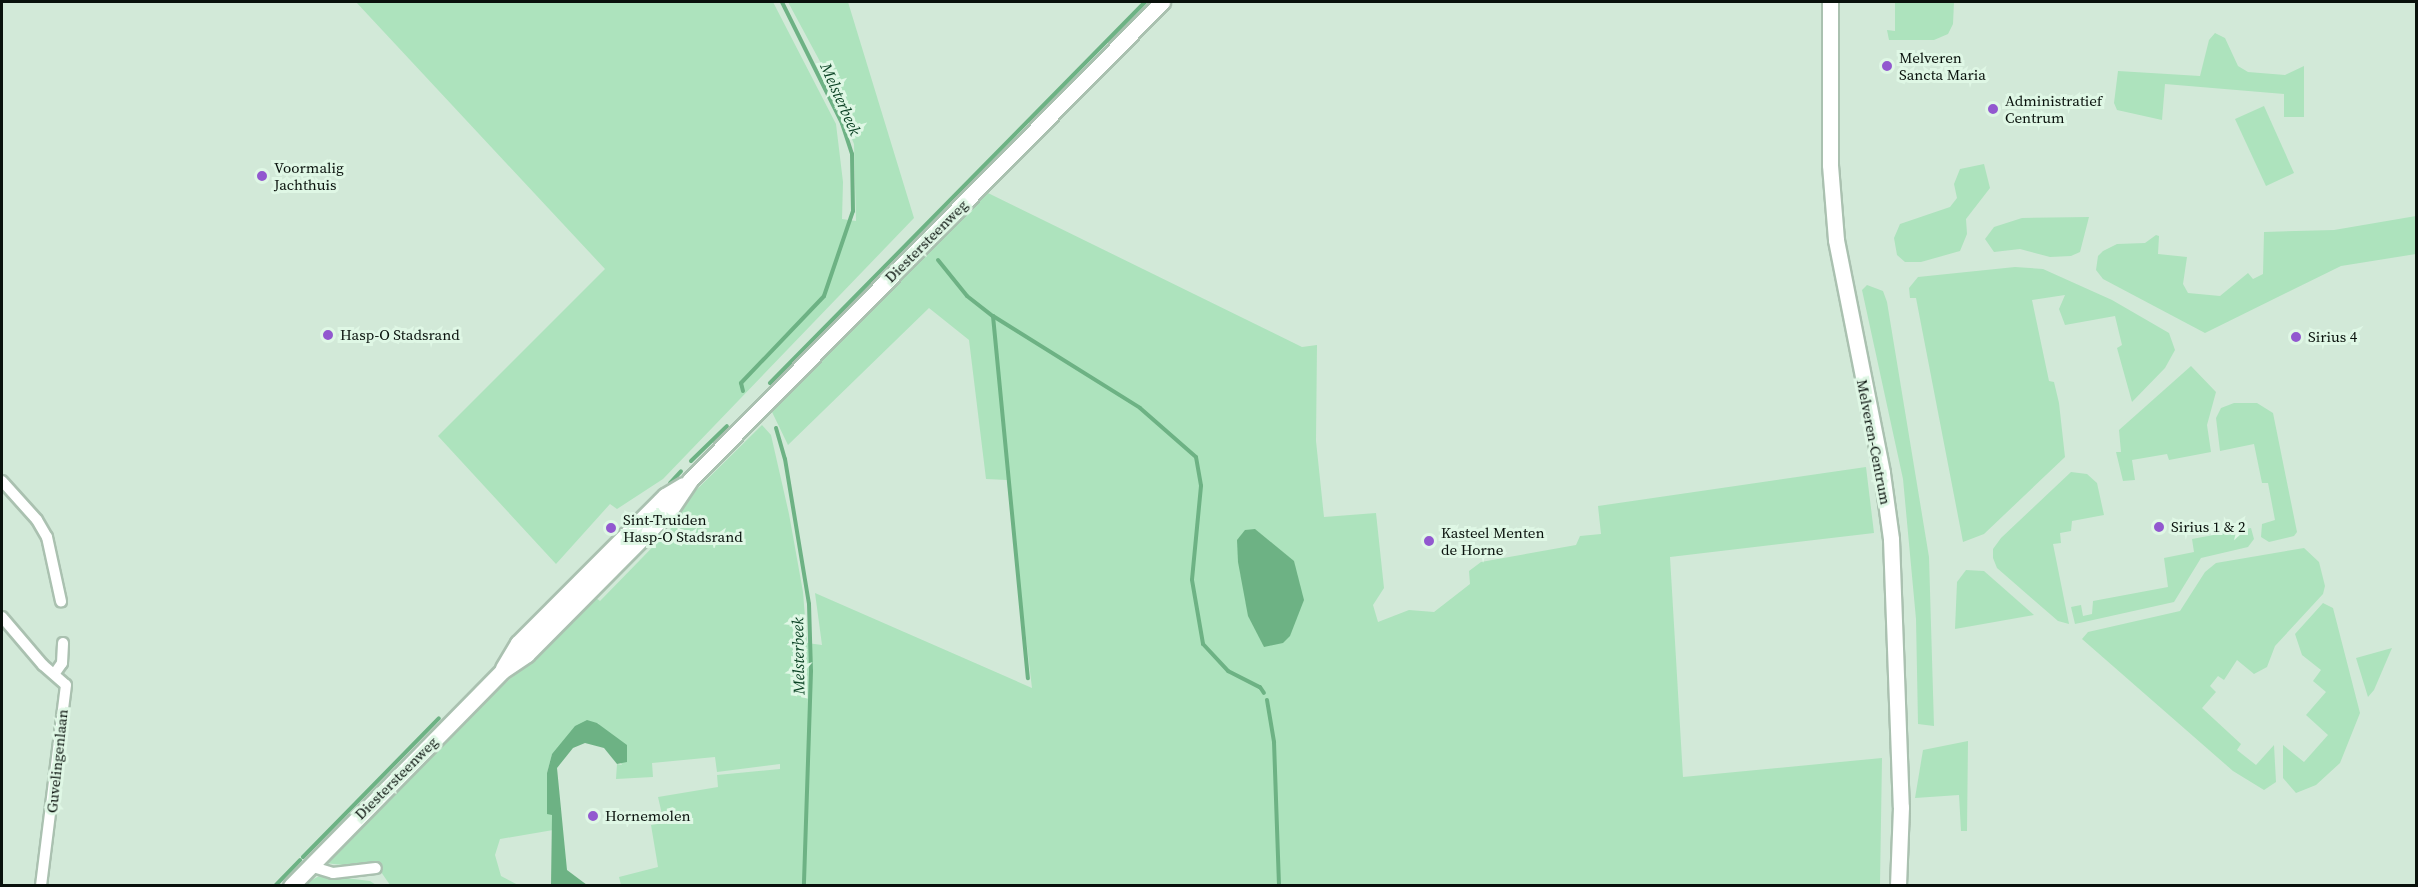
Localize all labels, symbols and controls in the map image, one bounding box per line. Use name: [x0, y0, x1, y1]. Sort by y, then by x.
place label: Melveren Sancta Maria: [1899, 48, 1986, 83]
marker: Melveren Sancta Maria: [1880, 59, 1894, 73]
water label: Melsterbeek: [817, 60, 865, 138]
place label: Administratief Centrum: [2005, 91, 2102, 126]
marker: Administratief Centrum: [1986, 102, 2000, 116]
place label: Voormalig Jachthuis: [274, 158, 344, 193]
marker: Voormalig Jachthuis: [255, 169, 269, 183]
street label: Diestersteenweg: [881, 196, 971, 286]
place label: Hasp-O Stadsrand: [340, 326, 460, 344]
marker: Hasp-O Stadsrand: [321, 328, 335, 342]
place label: Sirius 4: [2308, 328, 2357, 346]
marker: Sirius 4: [2289, 330, 2303, 344]
street label: Melveren-Centrum: [1853, 378, 1895, 506]
place label: Sint-Truiden Hasp-O Stadsrand: [623, 510, 743, 545]
place label: Sirius 1 & 2: [2171, 518, 2246, 536]
marker: Sirius 1 & 2: [2152, 520, 2166, 534]
marker: Sint-Truiden Hasp-O Stadsrand: [604, 521, 618, 535]
place label: Kasteel Menten de Horne: [1441, 523, 1544, 558]
marker: Kasteel Menten de Horne: [1422, 534, 1436, 548]
water label: Melsterbeek: [788, 617, 808, 695]
street label: Guvelingenlaan: [43, 708, 71, 814]
street label: Diestersteenweg: [351, 733, 441, 823]
place label: Hornemolen: [605, 807, 691, 825]
marker: Hornemolen: [586, 809, 600, 823]

